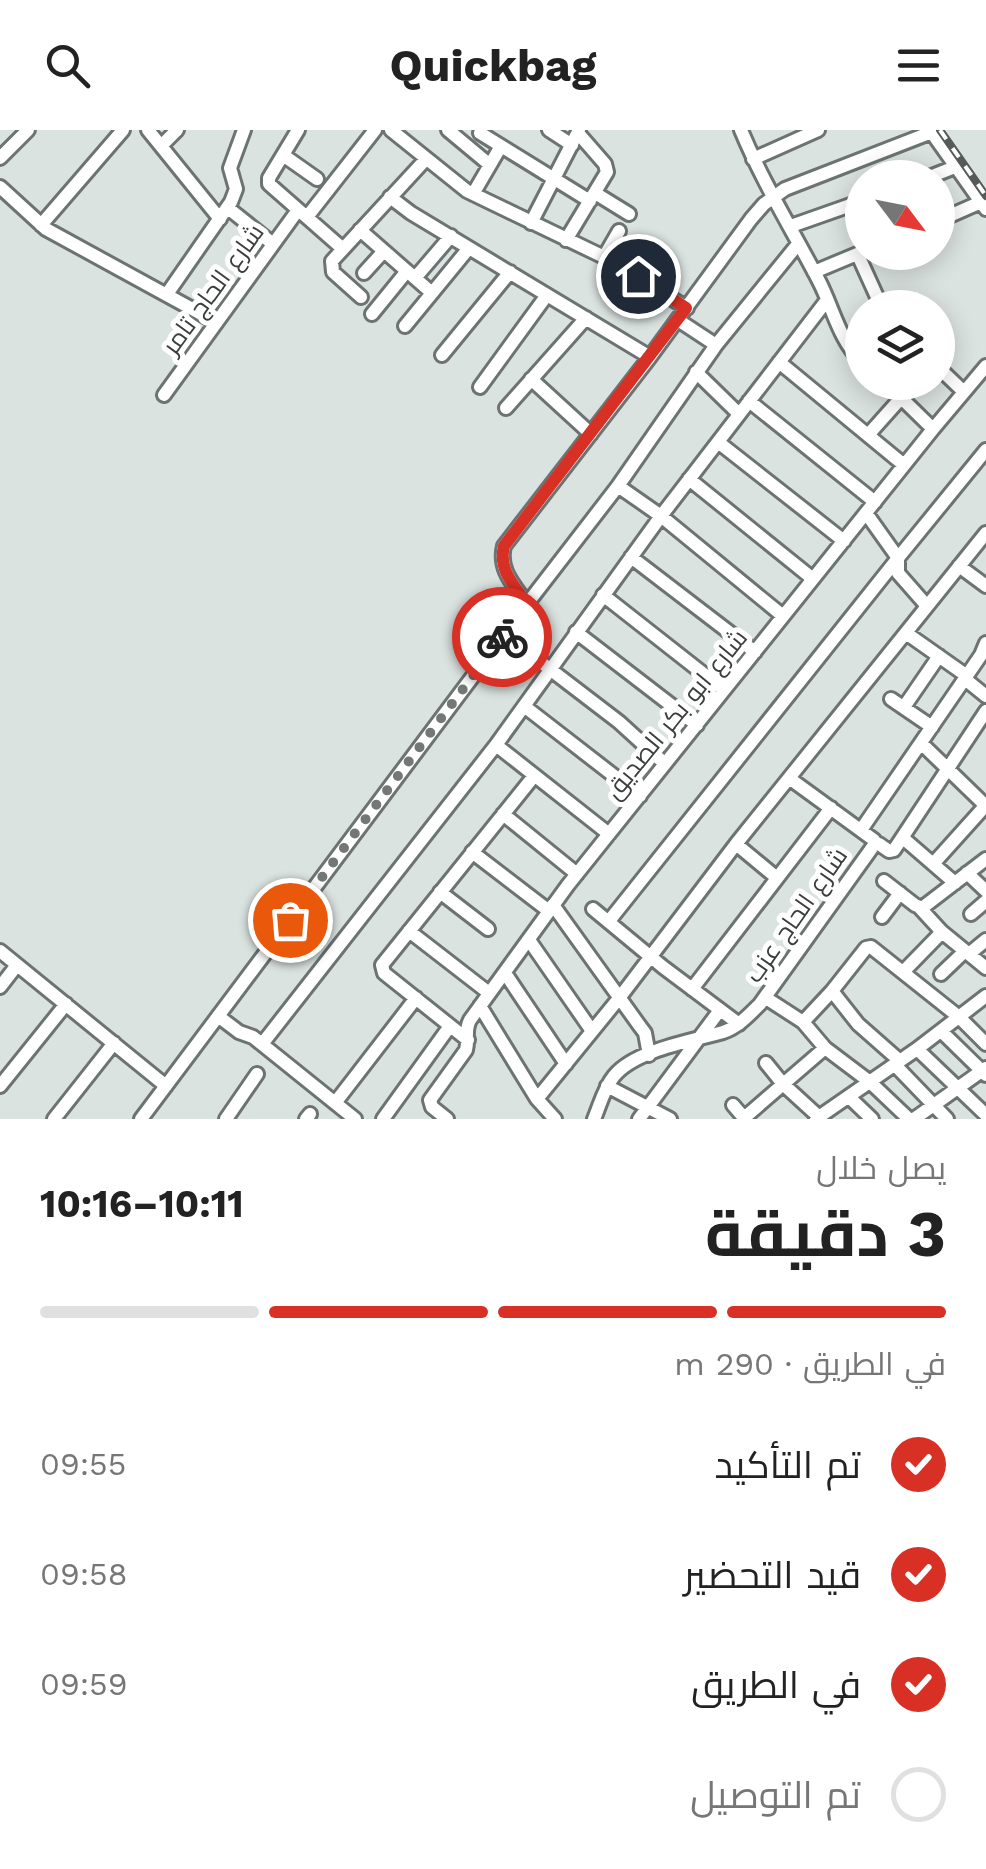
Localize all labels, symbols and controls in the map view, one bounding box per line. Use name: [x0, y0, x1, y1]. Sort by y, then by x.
icon: search: [40, 38, 95, 93]
icon: menu: [891, 38, 946, 93]
text: Quickbag: [389, 39, 597, 92]
north arrow: [845, 160, 955, 270]
map controls: [845, 160, 955, 400]
street label: شارع الحاج تامر: [155, 218, 272, 362]
pin: [596, 234, 681, 319]
icon: home: [611, 249, 666, 304]
button: layers: [845, 290, 955, 400]
courier: [452, 587, 552, 687]
icon: bike: [475, 610, 530, 665]
street label: شارع ابو بكر الصديق: [599, 623, 755, 806]
street label: شارع الحاج عزب: [739, 842, 855, 989]
pin: [248, 878, 333, 963]
icon: bag: [263, 893, 318, 948]
text: يصل خلال: [816, 1149, 946, 1187]
text: 10:11–10:16: [40, 1182, 244, 1226]
text: 3 دقيقة: [705, 1196, 946, 1272]
text: في الطريق · 290 m: [674, 1345, 946, 1383]
icon: check: [891, 1437, 946, 1492]
text: تم التأكيد: [715, 1443, 861, 1487]
text: 09:55: [40, 1445, 126, 1483]
icon: check: [891, 1547, 946, 1602]
text: قيد التحضير: [684, 1553, 861, 1597]
text: 09:58: [40, 1555, 127, 1593]
icon: check: [891, 1657, 946, 1712]
text: في الطريق: [691, 1663, 861, 1707]
text: 09:59: [40, 1665, 128, 1703]
text: تم التوصيل: [690, 1773, 861, 1817]

